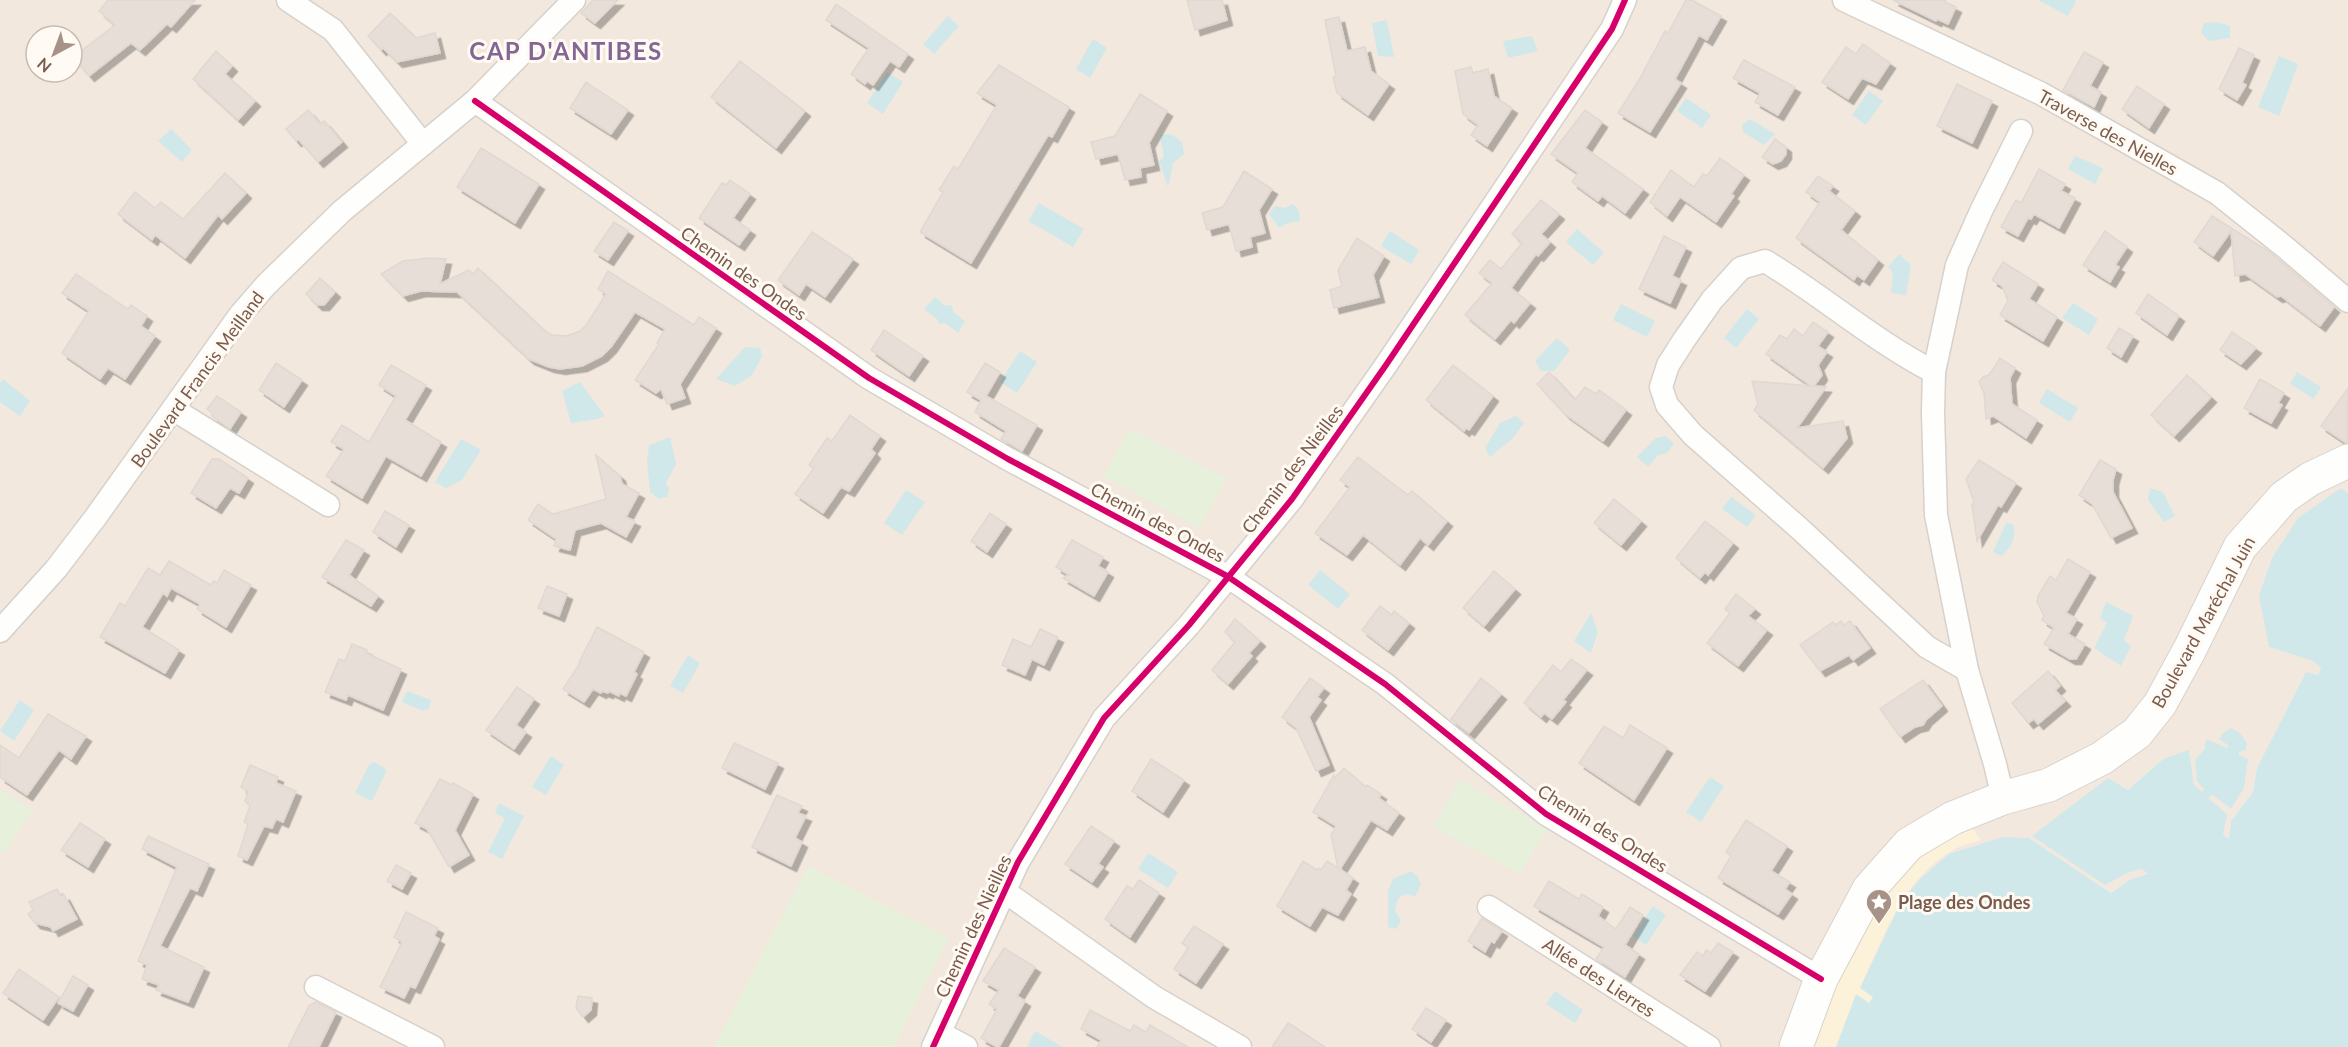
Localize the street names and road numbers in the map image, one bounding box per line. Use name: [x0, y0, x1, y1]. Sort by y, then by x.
street label: Traverse des Nielles: [2034, 85, 2182, 180]
street label: Chemin des Ondes: [677, 221, 811, 325]
street label: Boulevard Francis Meilland: [126, 287, 268, 471]
street label: Chemin des Nieilles: [1237, 400, 1348, 537]
street label: Chemin des Ondes: [1087, 477, 1229, 567]
street label: Boulevard Maréchal Juin: [2147, 532, 2259, 712]
street label: Chemin des Ondes: [1534, 779, 1672, 877]
street label: Chemin des Nieilles: [930, 851, 1016, 1001]
street label: Allée des Lierres: [1539, 933, 1659, 1022]

